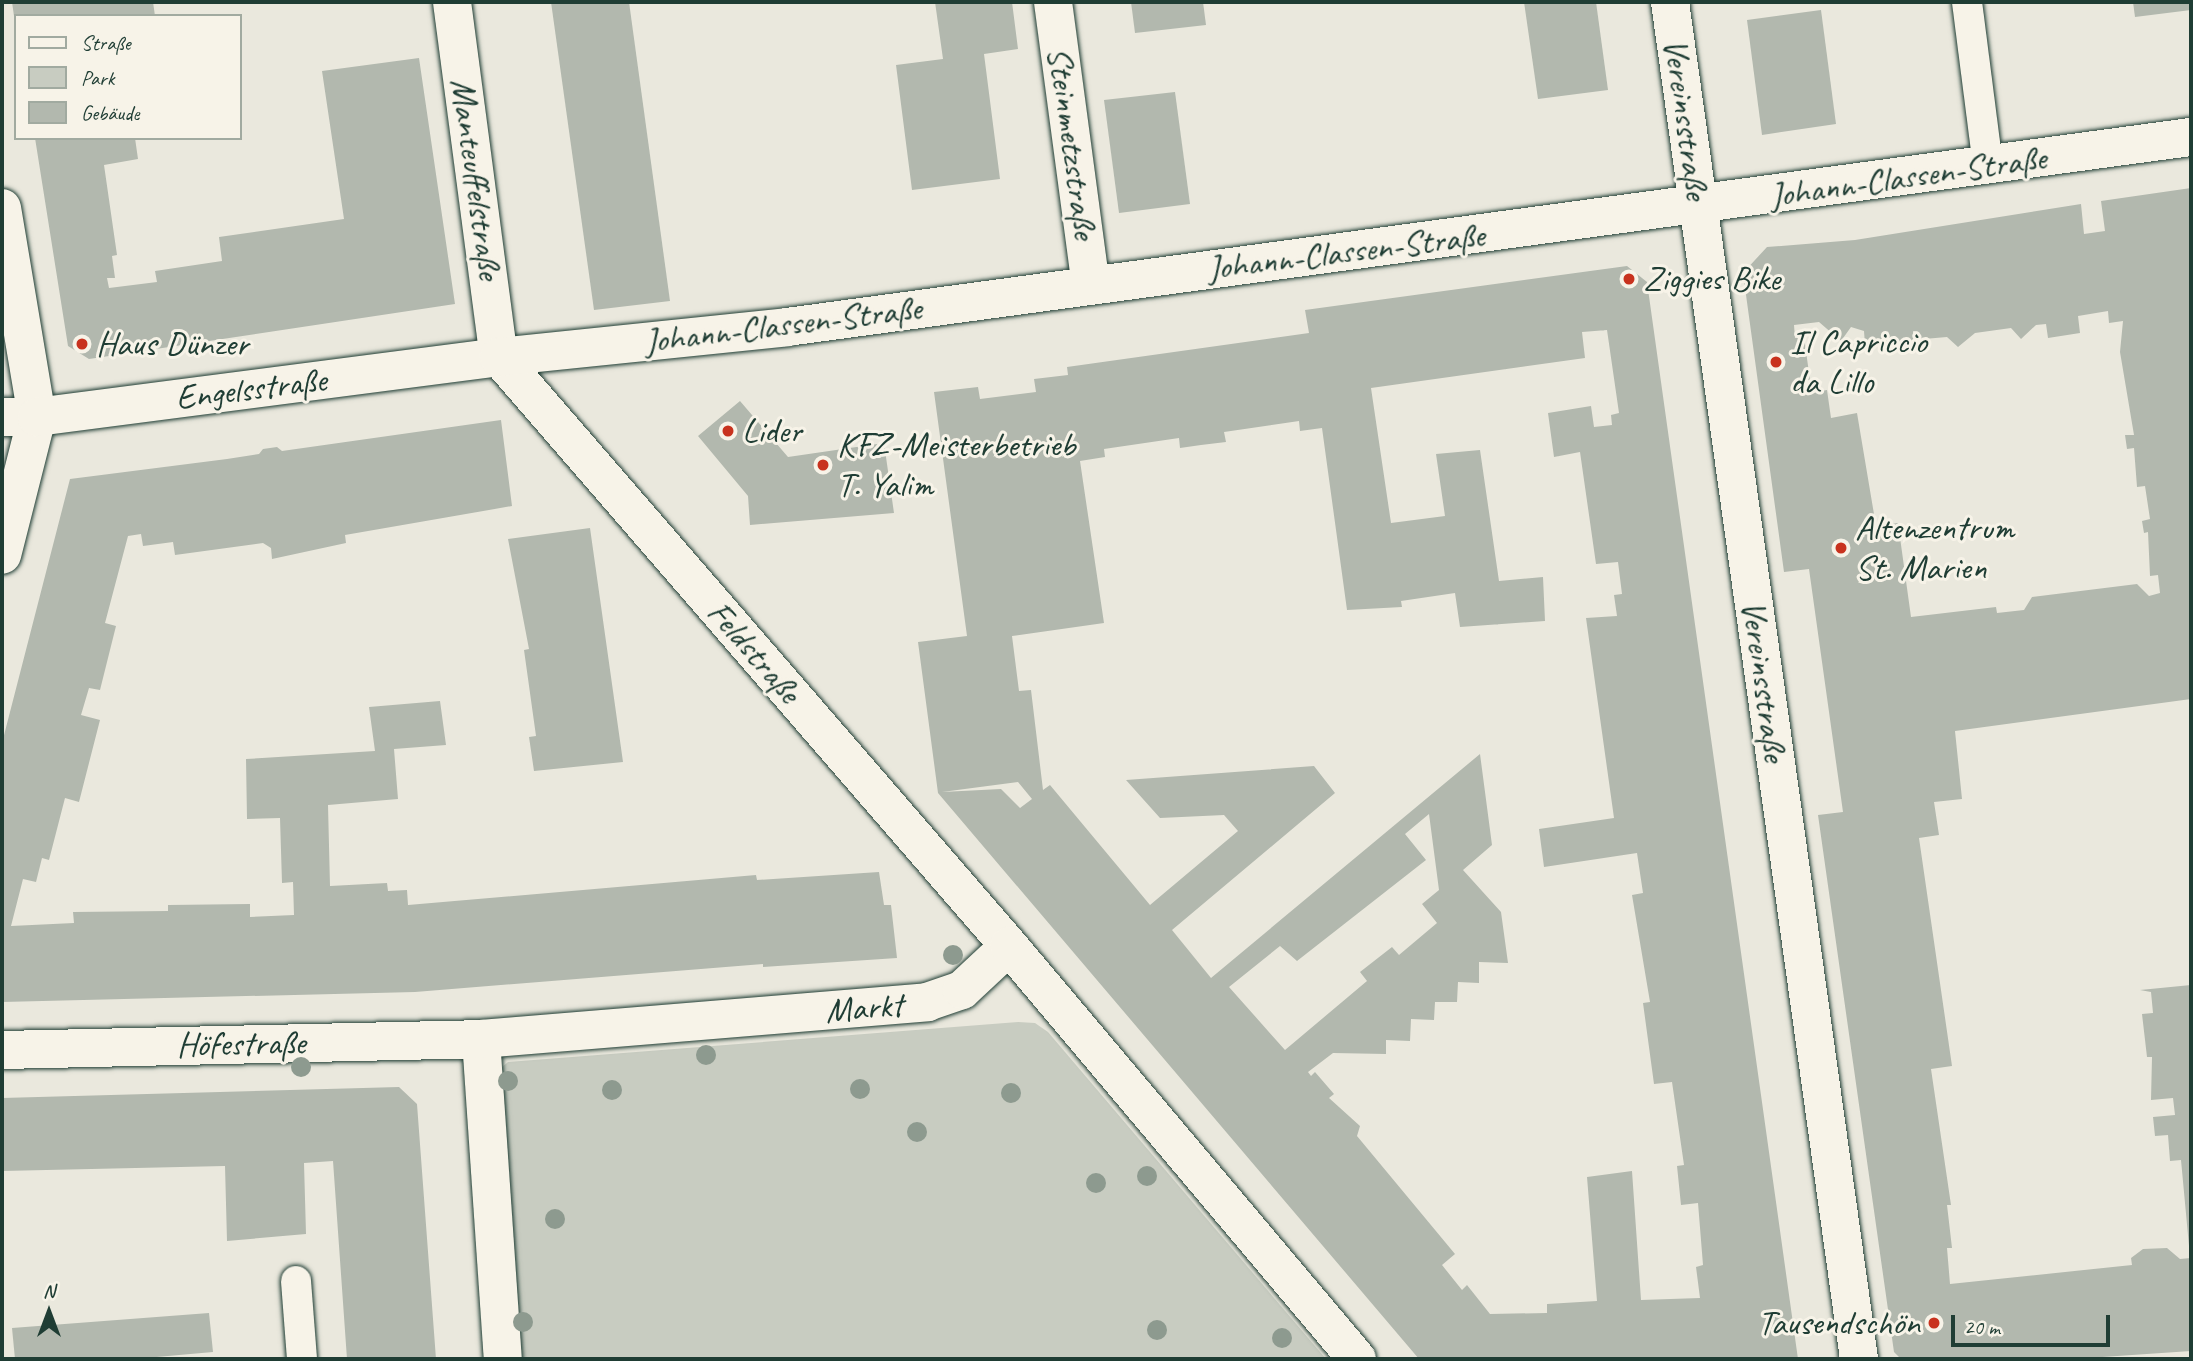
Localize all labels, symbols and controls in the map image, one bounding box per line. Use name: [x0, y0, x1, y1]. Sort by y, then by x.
legend: [14, 14, 242, 140]
text: Straße: [81, 30, 131, 56]
street label: Vereinsstraße: [1654, 36, 1718, 202]
street label: Steinmetzstraße: [1038, 44, 1106, 242]
text: Park: [81, 65, 114, 91]
street label: Manteuffelstraße: [441, 76, 511, 282]
text: Gebäude: [81, 100, 139, 126]
street label: Johann-Classen-Straße: [1767, 137, 2049, 217]
street label: Johann-Classen-Straße: [1205, 214, 1487, 290]
place label: Ziggies Bike: [1643, 258, 1780, 300]
marker: Ziggies Bike: [1621, 271, 1637, 287]
street label: Johann-Classen-Straße: [642, 287, 924, 363]
place label: Il Capriccio da Lillo: [1790, 321, 1928, 403]
place label: Haus Dünzer: [96, 323, 248, 365]
marker: Haus Dünzer: [74, 336, 90, 352]
marker: Il Capriccio da Lillo: [1768, 354, 1784, 370]
street label: Engelsstraße: [173, 359, 329, 419]
place label: Lider: [742, 410, 802, 452]
marker: Lider: [720, 423, 736, 439]
place label: KFZ-Meisterbetrieb T. Yalim: [837, 424, 1075, 506]
marker: KFZ-Meisterbetrieb T. Yalim: [815, 457, 831, 473]
place label: Altenzentrum St. Marien: [1855, 507, 2014, 589]
marker: Altenzentrum St. Marien: [1833, 540, 1849, 556]
street label: Feldstraße: [698, 592, 810, 712]
street label: Vereinsstraße: [1732, 598, 1796, 764]
street label: Markt: [824, 984, 904, 1032]
street label: Höfestraße: [176, 1022, 306, 1066]
north arrow: [14, 1277, 84, 1347]
text: N: [43, 1279, 55, 1303]
place label: Tausendschön: [1758, 1302, 1920, 1344]
scale bar: [1955, 1302, 2114, 1346]
text: 20 m: [1964, 1314, 2000, 1340]
marker: Tausendschön: [1926, 1315, 1942, 1331]

